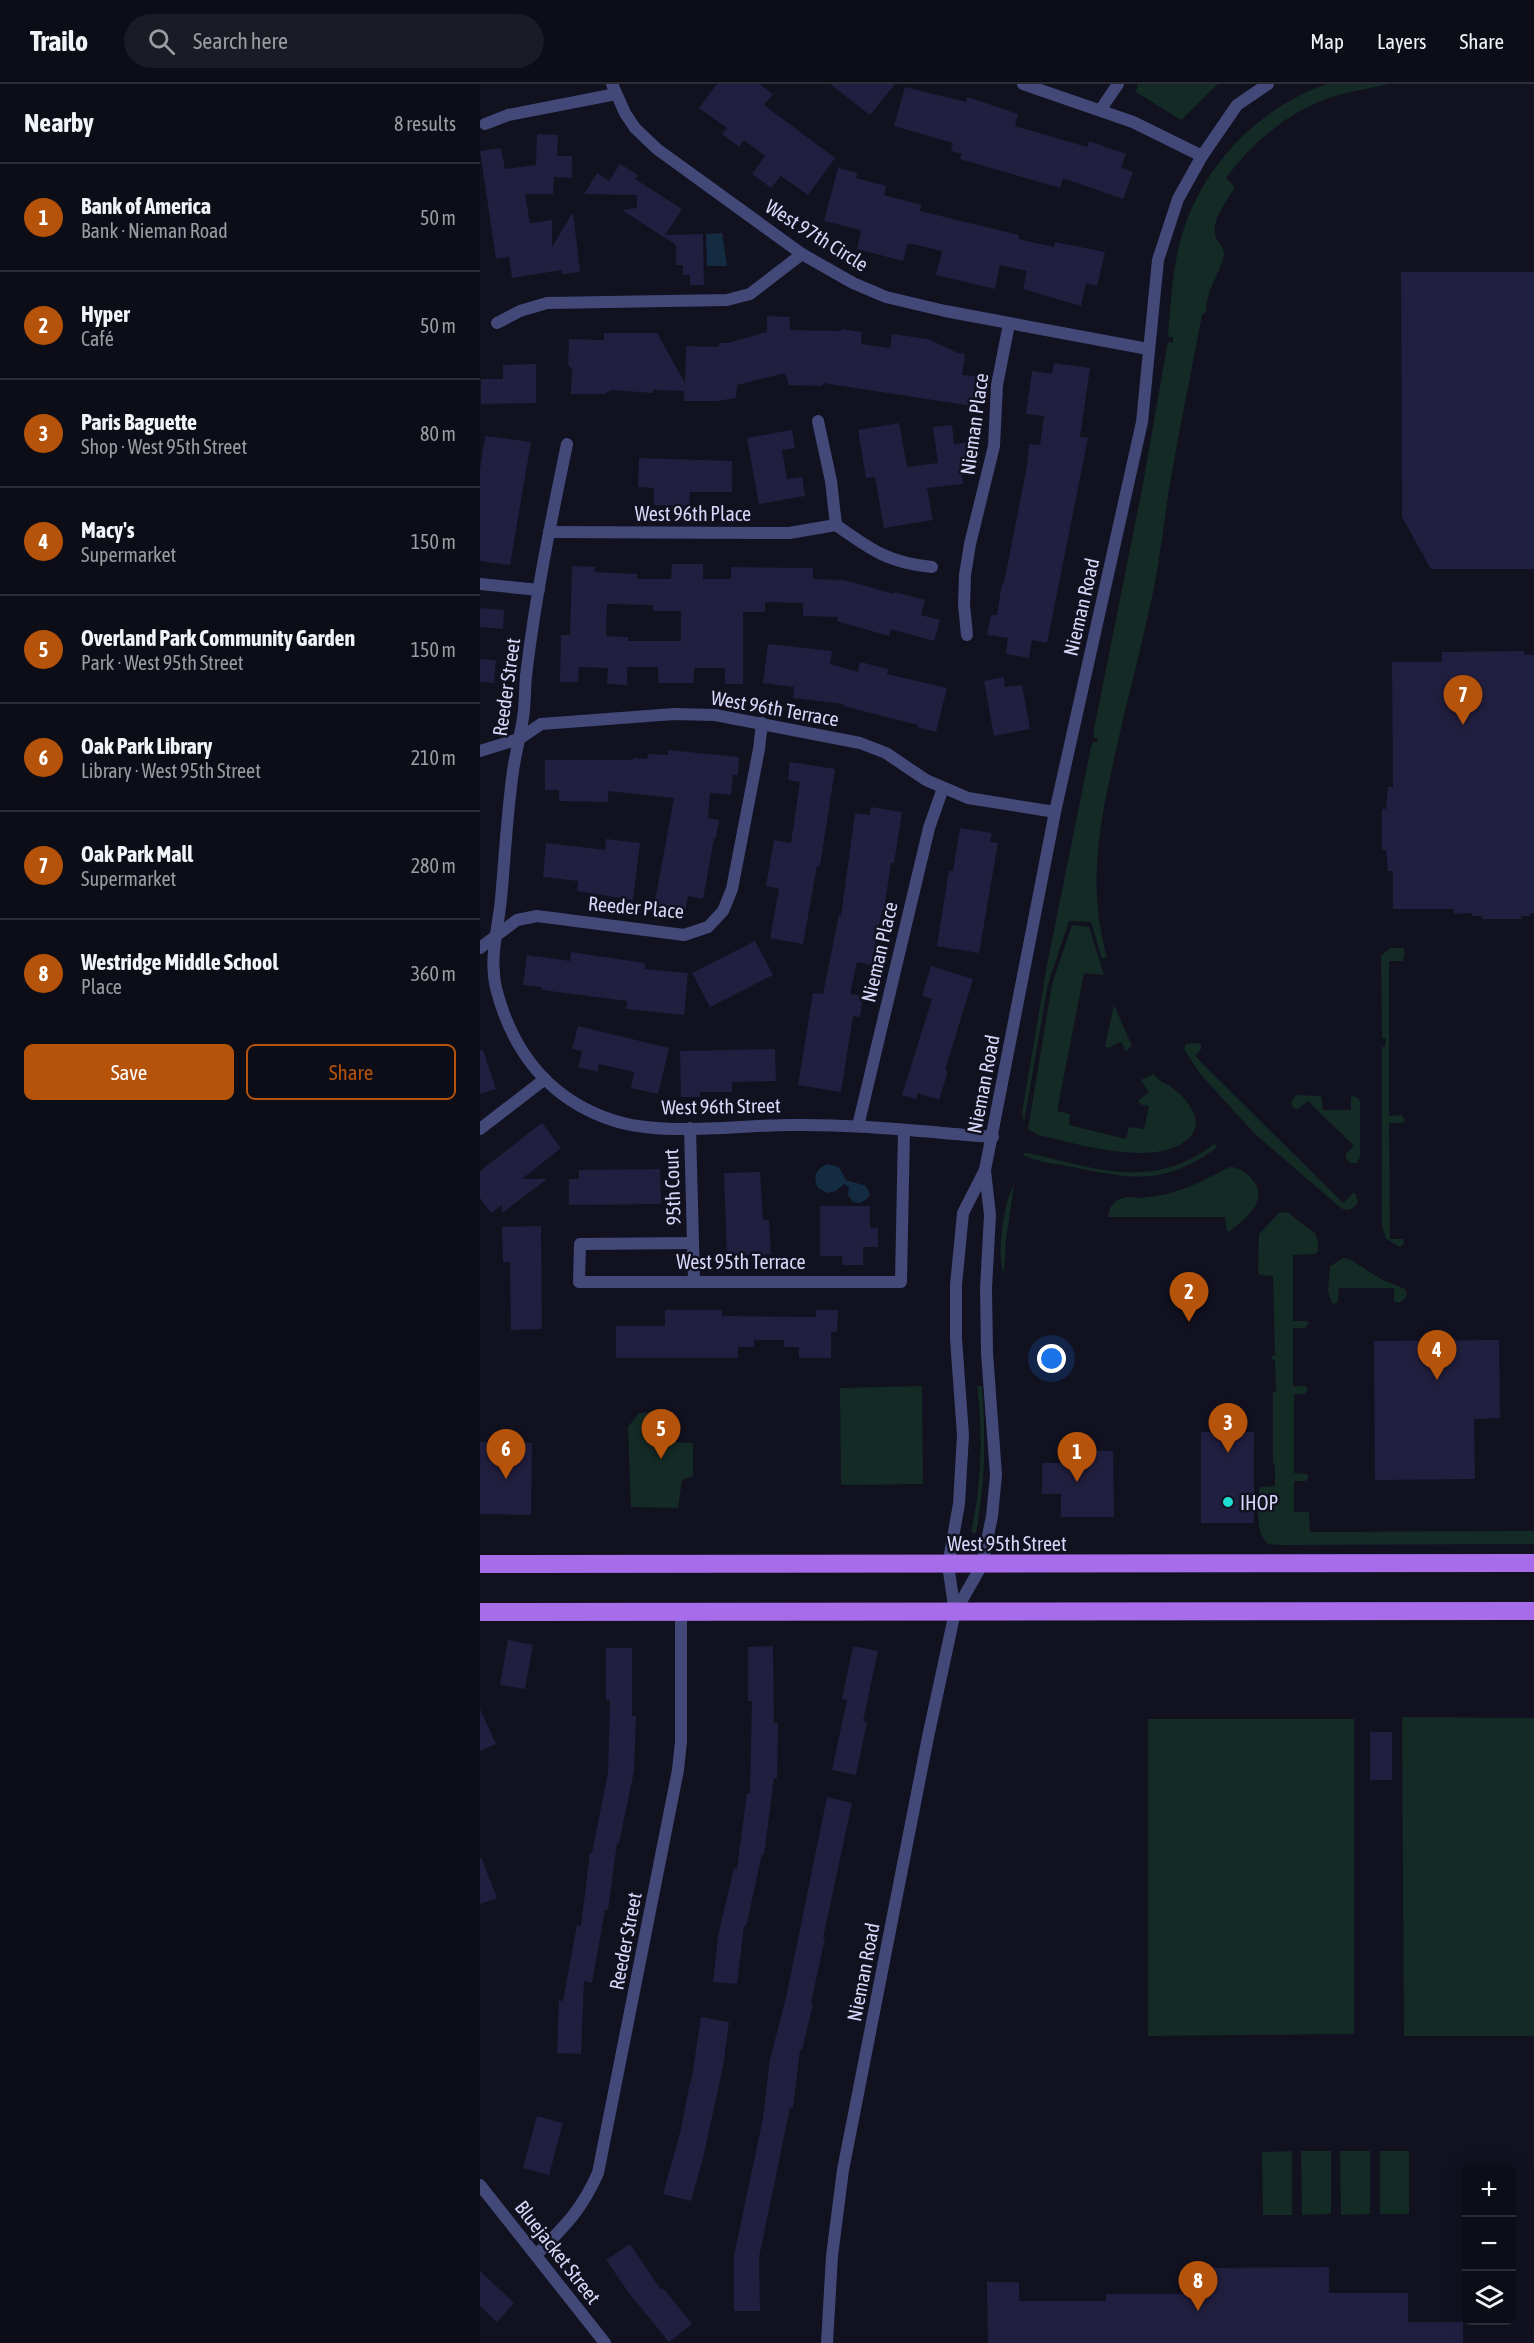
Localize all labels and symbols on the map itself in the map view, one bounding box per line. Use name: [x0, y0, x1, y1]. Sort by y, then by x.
street label: West 97th Circle: [761, 194, 873, 276]
street label: Nieman Place: [955, 372, 993, 476]
street label: West 96th Place: [635, 502, 751, 525]
street label: Nieman Road: [1059, 556, 1103, 658]
street label: Reeder Street: [488, 636, 524, 738]
pin: 7: [1444, 676, 1482, 725]
street label: West 96th Terrace: [709, 685, 841, 731]
street label: Reeder Place: [587, 891, 685, 923]
street label: Nieman Place: [856, 899, 902, 1005]
street label: Nieman Road: [962, 1033, 1004, 1135]
street label: West 96th Street: [661, 1093, 781, 1119]
street label: 95th Court: [659, 1148, 685, 1226]
street label: West 95th Terrace: [676, 1250, 806, 1273]
pin: 2: [1170, 1272, 1208, 1322]
pin: 4: [1418, 1330, 1456, 1380]
your location: [1037, 1344, 1066, 1373]
pin: 3: [1208, 1404, 1248, 1453]
pin: 5: [642, 1410, 681, 1459]
pin: 6: [486, 1430, 526, 1479]
pin: 1: [1058, 1432, 1096, 1482]
place label: IHOP: [1240, 1491, 1278, 1514]
marker: IHOP: [1221, 1495, 1235, 1509]
street label: West 95th Street: [947, 1532, 1067, 1555]
street label: Reeder Street: [604, 1890, 646, 1992]
street label: Nieman Road: [842, 1921, 884, 2023]
street label: Bluejacket Street: [511, 2196, 606, 2308]
pin: 8: [1178, 2262, 1218, 2311]

